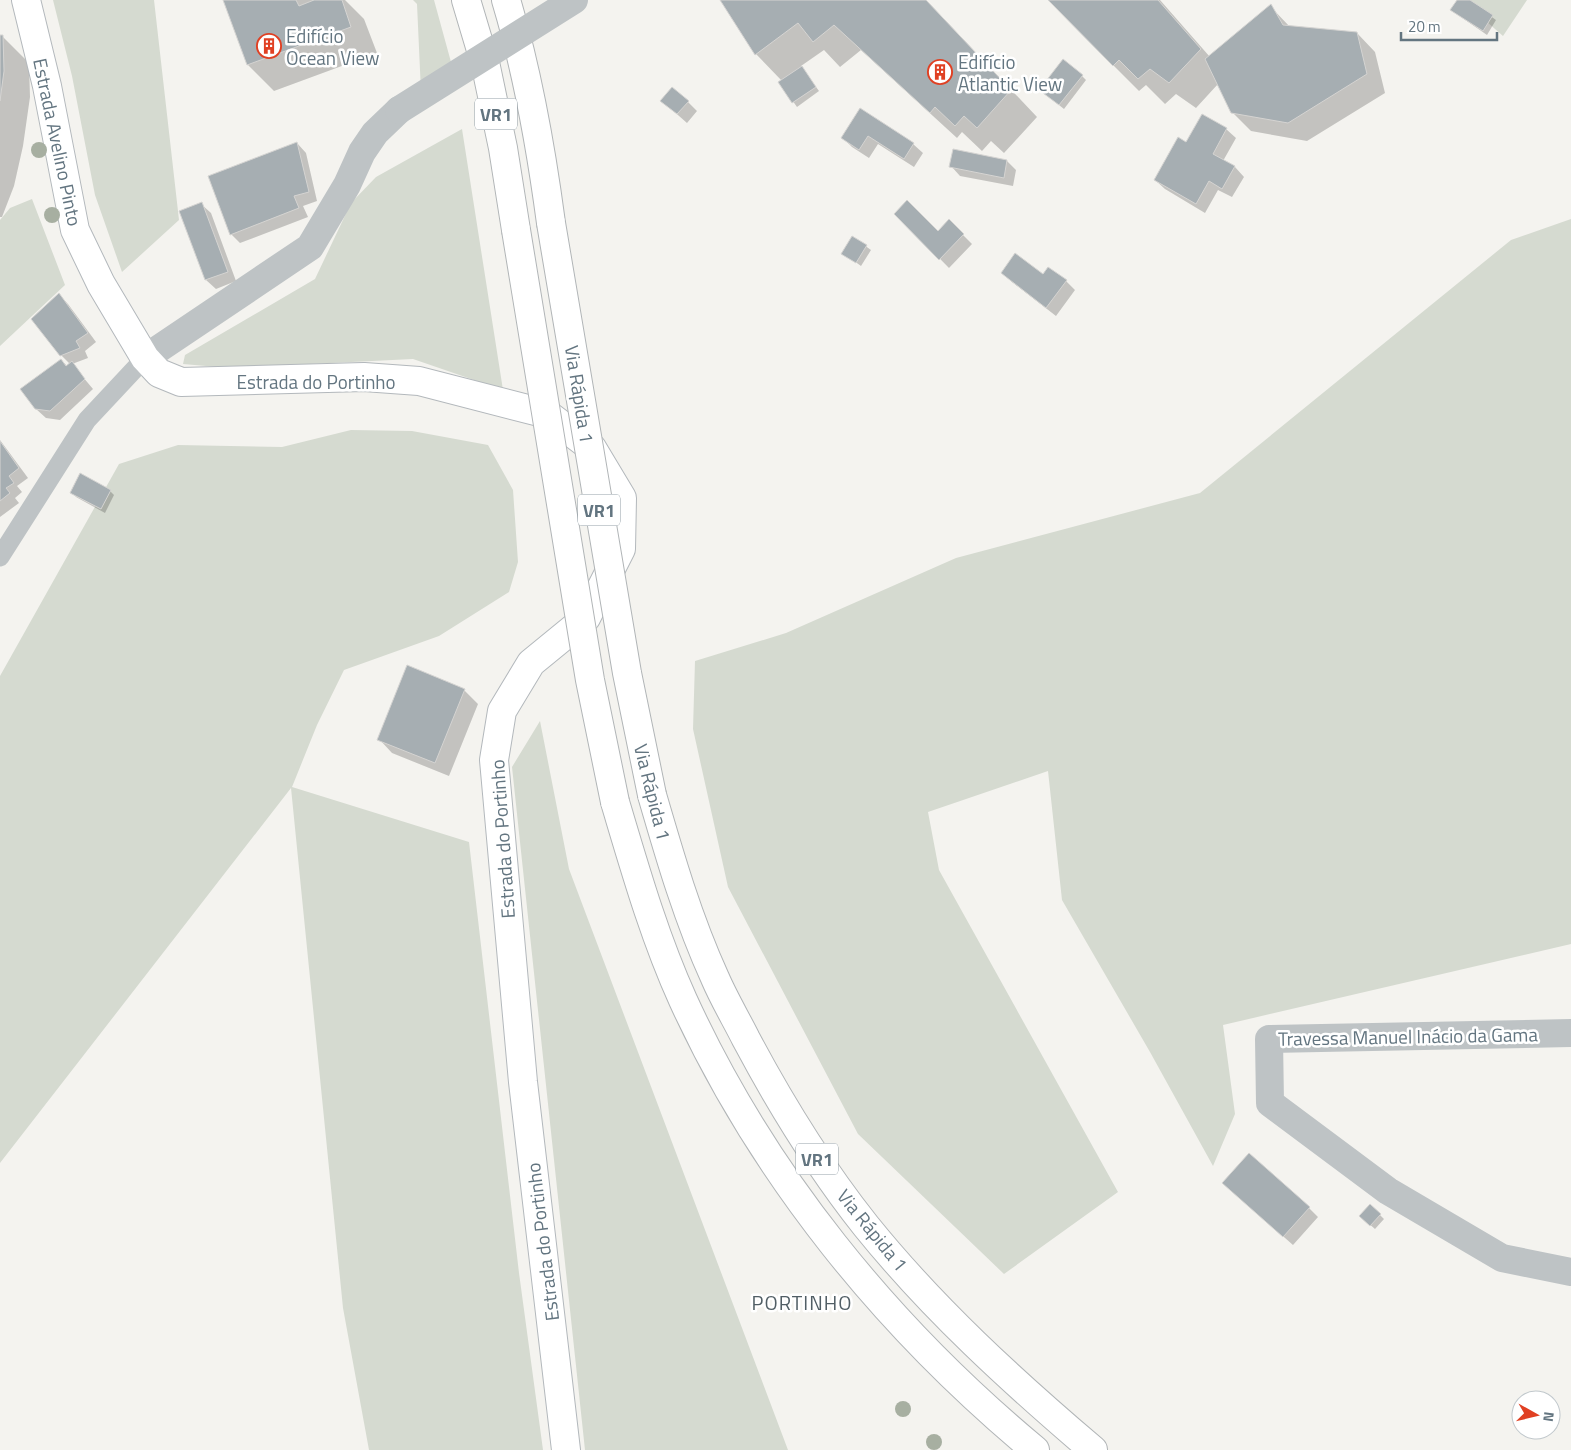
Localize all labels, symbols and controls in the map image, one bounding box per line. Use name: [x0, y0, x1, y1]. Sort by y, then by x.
scale bar: [1401, 10, 1497, 42]
text: 20 m: [1408, 15, 1441, 38]
place label: Edifício Ocean View: [286, 21, 379, 72]
building icon: Edifício Ocean View: [256, 33, 282, 59]
place label: Edifício Atlantic View: [958, 47, 1062, 98]
street label: Estrada Avelino Pinto: [26, 56, 90, 228]
building icon: Edifício Atlantic View: [927, 59, 953, 85]
road number: VR1: [475, 98, 517, 130]
street label: Via Rápida 1: [558, 343, 602, 445]
street label: Estrada do Portinho: [236, 367, 396, 396]
road number: VR1: [578, 494, 620, 526]
street label: Via Rápida 1: [627, 741, 679, 843]
street label: Estrada do Portinho: [482, 759, 522, 919]
street label: Travessa Manuel Inácio da Gama: [1278, 1019, 1539, 1053]
road number: VR1: [796, 1144, 838, 1174]
street label: Estrada do Portinho: [518, 1161, 566, 1323]
street label: Via Rápida 1: [831, 1183, 915, 1277]
district label: PORTINHO: [752, 1287, 852, 1318]
north arrow: [1511, 1390, 1561, 1440]
text: N: [1538, 1411, 1560, 1423]

